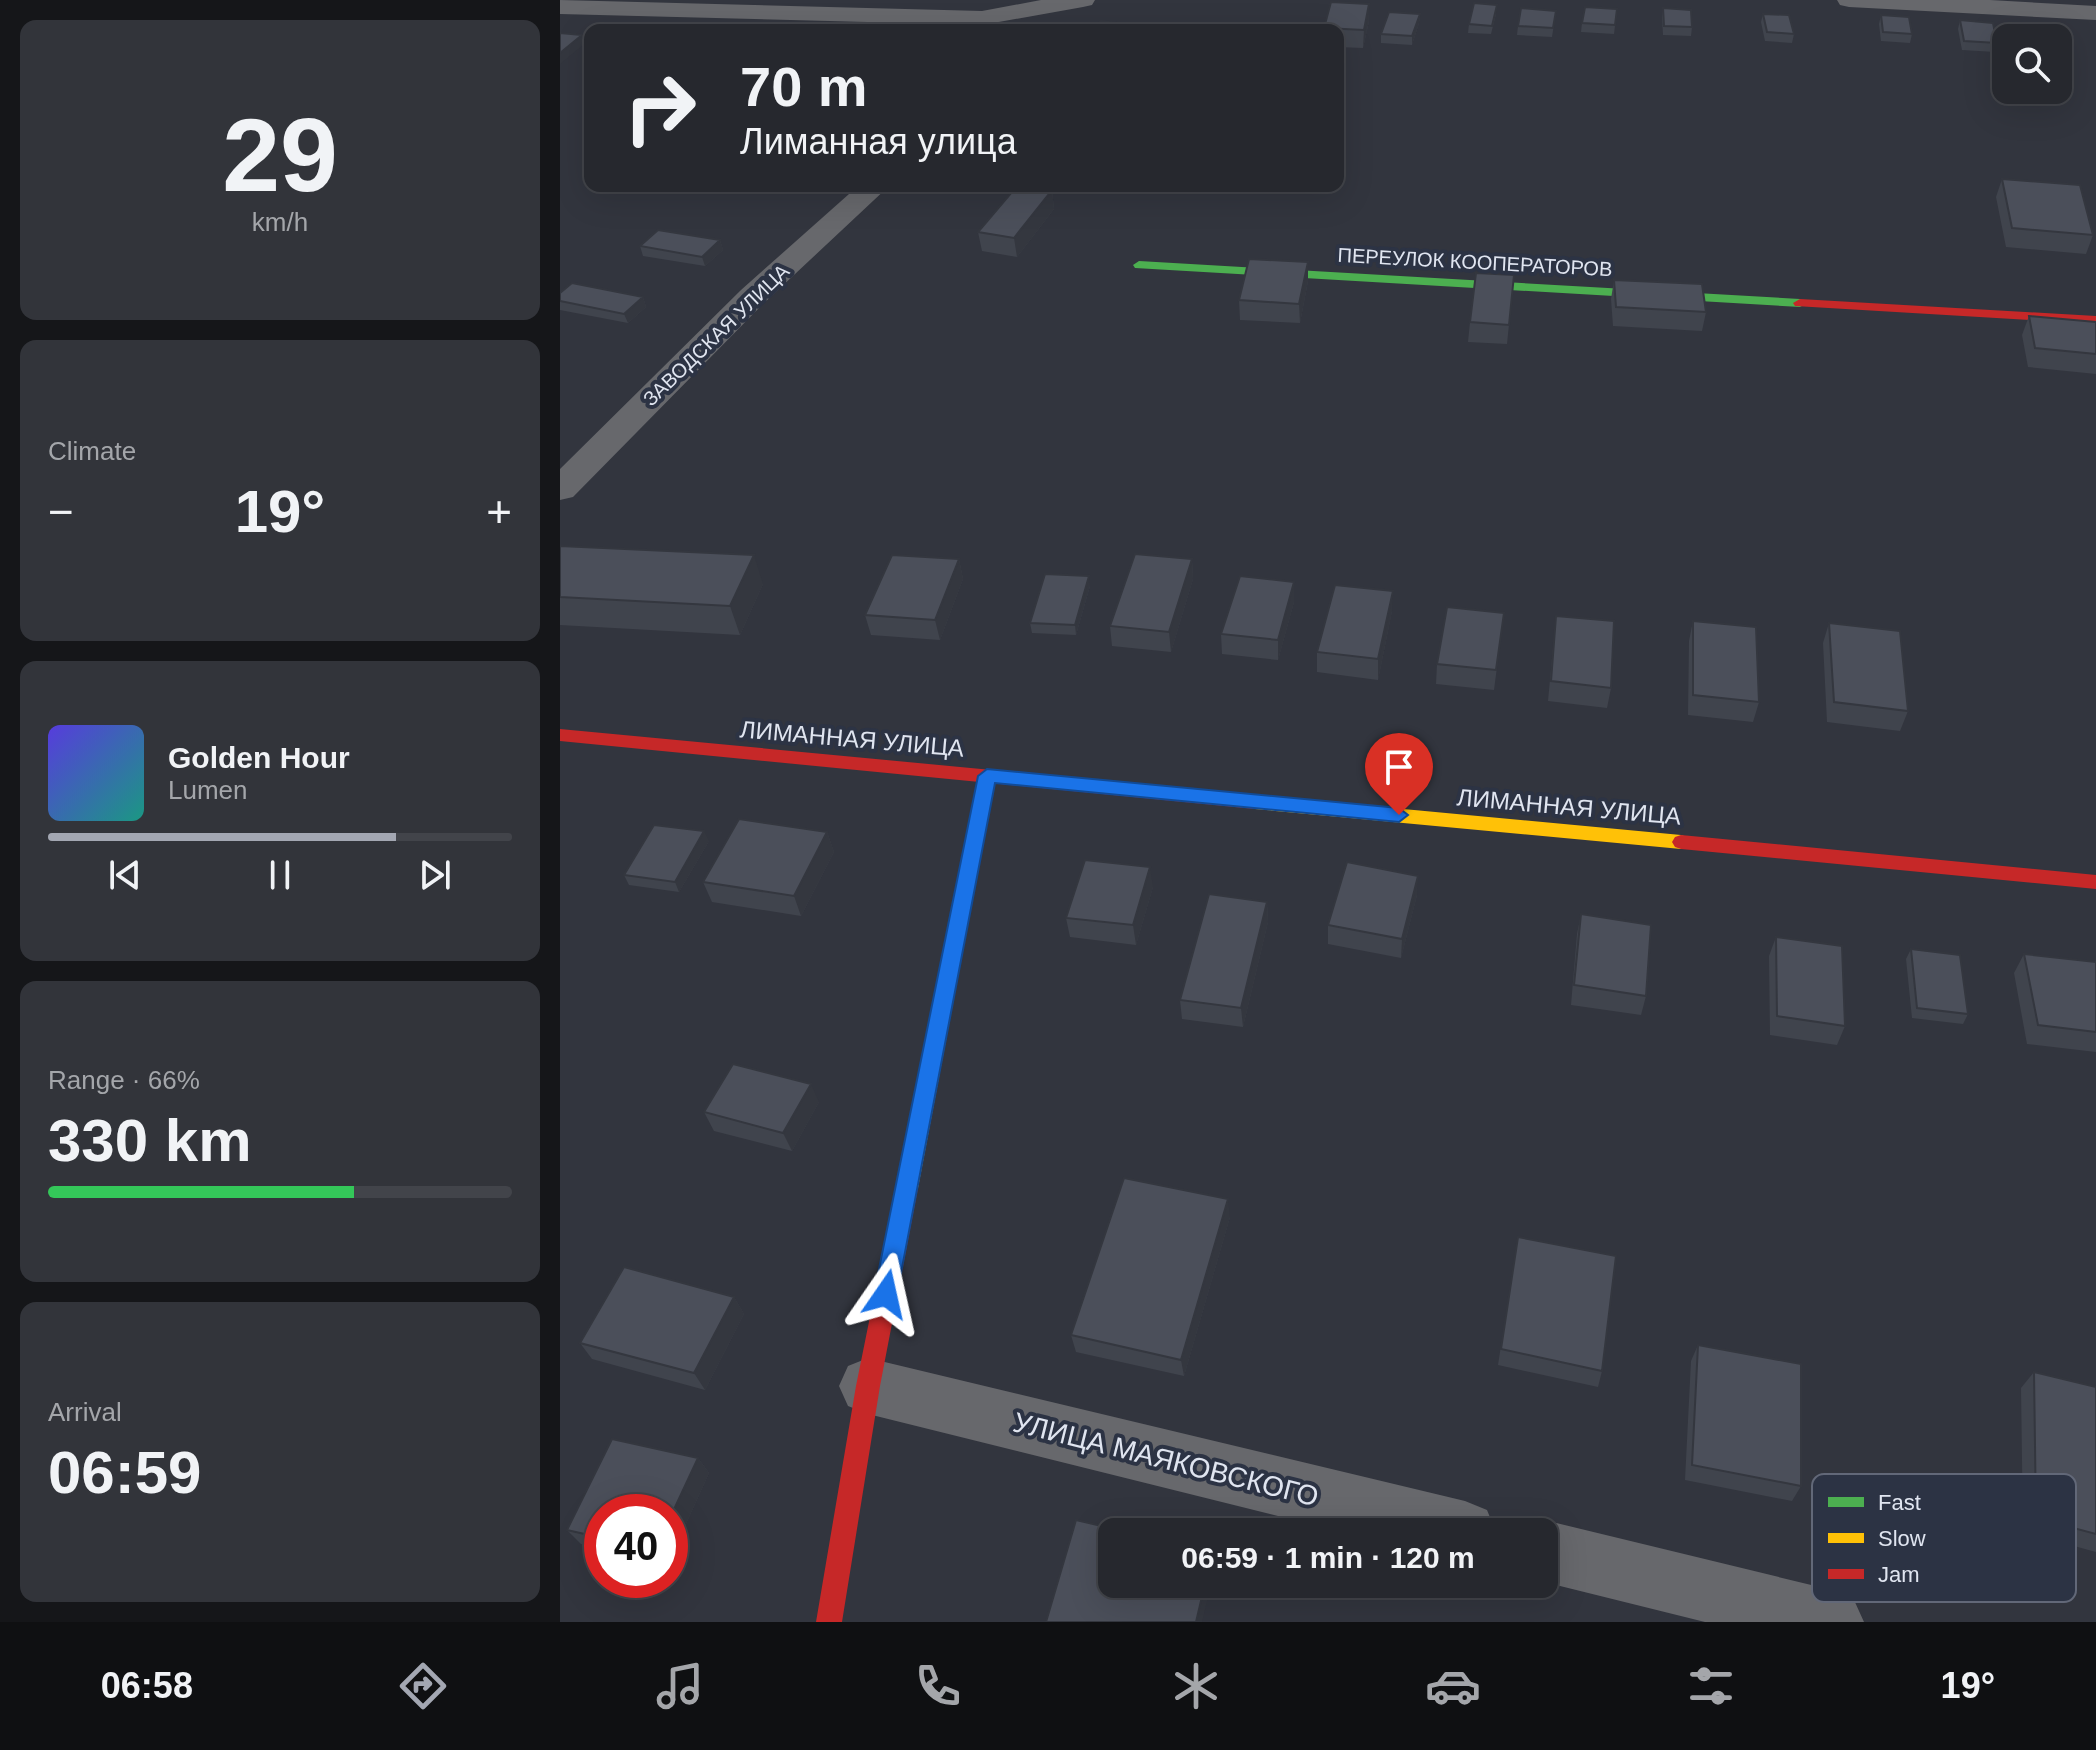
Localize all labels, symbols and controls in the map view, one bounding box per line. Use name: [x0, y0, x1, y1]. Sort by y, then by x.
map controls: [1992, 24, 2072, 104]
button: search: [1992, 24, 2072, 104]
text: 70 m: [740, 55, 868, 118]
icon: right: [608, 56, 712, 160]
text: 29: [222, 97, 338, 213]
text: Лиманная улица: [740, 121, 1017, 162]
text: km/h: [252, 207, 308, 237]
street label: ПЕРЕУЛОК КООПЕРАТОРОВ: [1337, 244, 1613, 280]
street label: ЗАВОДСКАЯ УЛИЦА: [639, 259, 794, 410]
text: Climate: [48, 436, 136, 466]
text: 19°: [235, 478, 325, 545]
text: −: [48, 487, 74, 536]
text: +: [486, 487, 512, 536]
street label: ЛИМАННАЯ УЛИЦА: [739, 715, 965, 762]
pin: [1365, 733, 1433, 815]
text: Golden Hour: [168, 741, 350, 774]
icon: arrive: [1377, 745, 1421, 789]
text: Lumen: [168, 775, 248, 805]
street label: ЛИМАННАЯ УЛИЦА: [1456, 783, 1682, 830]
icon: previous: [103, 853, 147, 897]
icon: pause: [258, 853, 302, 897]
icon: next: [413, 853, 457, 897]
text: Range · 66%: [48, 1065, 200, 1095]
text: 330 km: [48, 1107, 252, 1174]
position arrow: [844, 1252, 928, 1336]
text: Arrival: [48, 1397, 122, 1427]
street label: УЛИЦА МАЯКОВСКОГО: [1010, 1407, 1322, 1512]
text: 06:59: [48, 1439, 201, 1506]
legend: [1812, 1474, 2076, 1602]
text: Fast: [1878, 1490, 1921, 1515]
speed limit sign: 40: [584, 1494, 688, 1598]
text: Slow: [1878, 1526, 1926, 1551]
text: 06:59 · 1 min · 120 m: [1181, 1541, 1475, 1574]
text: Jam: [1878, 1562, 1920, 1587]
icon: directions: [395, 1658, 451, 1714]
icon: music: [652, 1658, 708, 1714]
icon: phone: [910, 1658, 966, 1714]
icon: climate: [1168, 1658, 1224, 1714]
icon: car: [1425, 1658, 1481, 1714]
icon: filters: [1683, 1658, 1739, 1714]
text: 06:58: [101, 1665, 193, 1706]
text: 19°: [1941, 1665, 1995, 1706]

